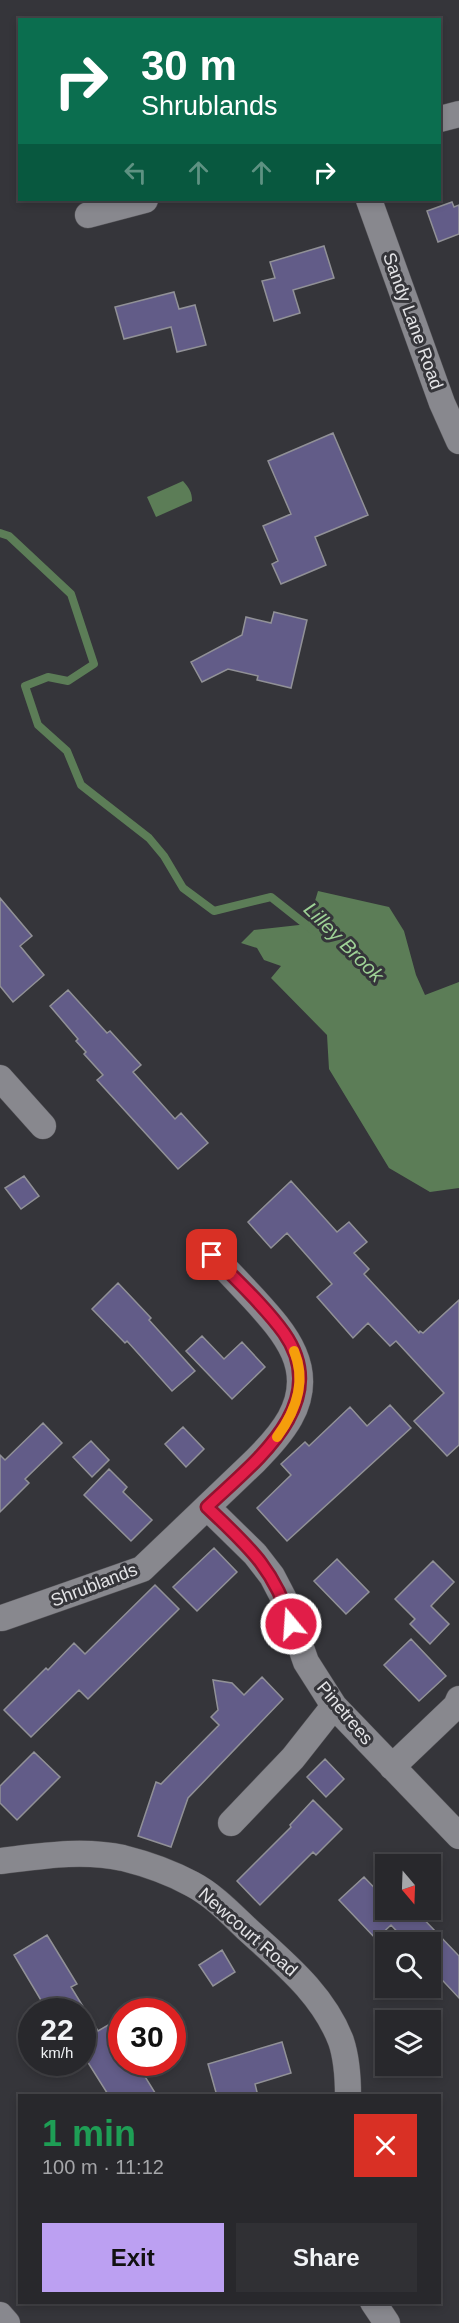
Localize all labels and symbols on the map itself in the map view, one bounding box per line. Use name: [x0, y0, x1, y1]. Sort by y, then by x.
street label: Sandy Lane Road: [379, 250, 447, 392]
water label: Lilley Brook: [300, 898, 389, 987]
pin: [186, 1229, 237, 1280]
street label: Shrublands: [48, 1559, 140, 1611]
position arrow: [259, 1592, 323, 1656]
street label: Pinetrees: [313, 1677, 377, 1749]
north arrow: [375, 1854, 441, 1920]
street label: Newcourt Road: [195, 1884, 301, 1980]
speed limit sign: 30: [108, 1998, 186, 2076]

